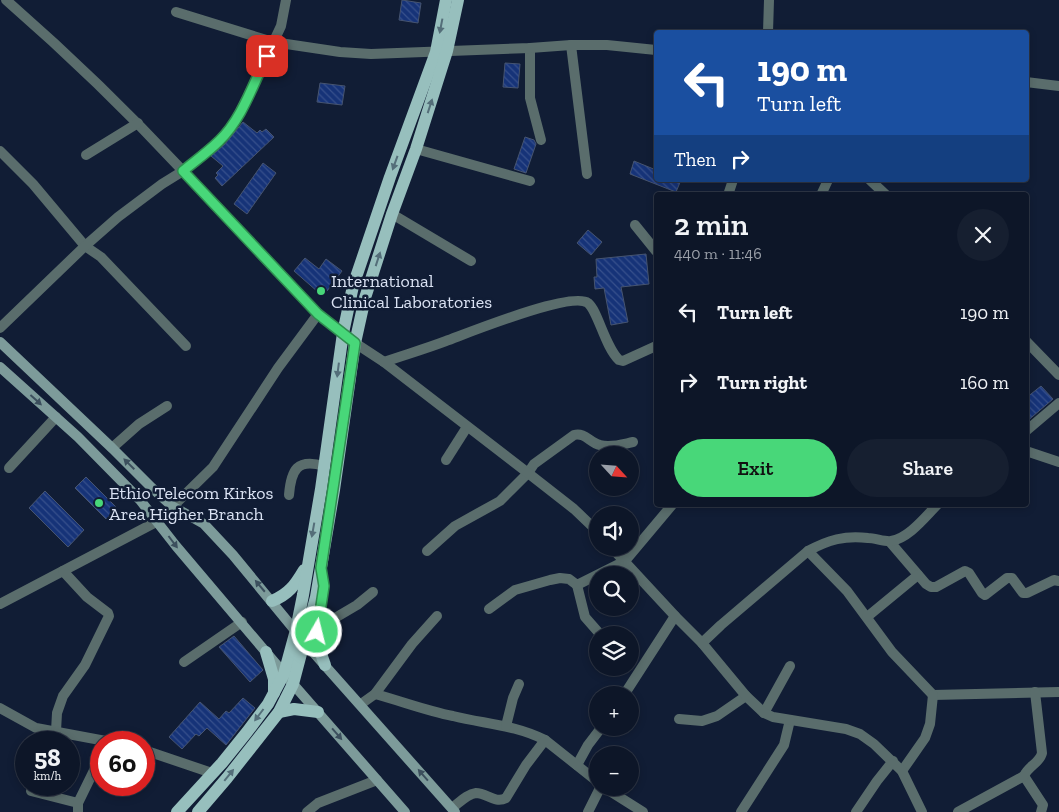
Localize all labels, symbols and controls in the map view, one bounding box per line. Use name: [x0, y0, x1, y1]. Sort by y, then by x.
one-way arrow: [436, 18, 444, 34]
pin: [246, 35, 288, 77]
icon: arrive: [253, 42, 281, 70]
text: 190 m: [757, 48, 847, 90]
icon: left: [674, 50, 739, 115]
text: Turn left: [757, 90, 841, 117]
one-way arrow: [427, 98, 434, 113]
icon: right: [726, 145, 754, 173]
text: Then: [674, 148, 716, 171]
one-way arrow: [391, 156, 399, 171]
text: 2 min: [674, 207, 748, 243]
button: close: [957, 209, 1009, 261]
text: 440 m · 11:46: [674, 244, 762, 263]
one-way arrow: [374, 252, 382, 267]
place label: International Clinical Laboratories: [331, 270, 492, 313]
marker: International Clinical Laboratories: [315, 285, 327, 297]
icon: left: [674, 298, 702, 326]
text: Turn left: [717, 301, 792, 324]
text: 190 m: [960, 301, 1009, 324]
one-way arrow: [334, 362, 342, 378]
icon: right: [674, 368, 702, 396]
text: Turn right: [717, 371, 807, 394]
text: 160 m: [960, 371, 1009, 394]
one-way arrow: [30, 394, 42, 406]
button: Exit: [674, 439, 837, 497]
button: Share: [847, 439, 1009, 497]
north arrow: [589, 446, 639, 496]
map controls: [589, 446, 639, 796]
one-way arrow: [123, 459, 135, 471]
place label: Ethio Telecom Kirkos Area Higher Branch: [109, 482, 274, 525]
marker: Ethio Telecom Kirkos Area Higher Branch: [93, 497, 105, 509]
button: sound: [589, 506, 639, 556]
one-way arrow: [309, 523, 317, 539]
one-way arrow: [168, 535, 178, 549]
button: search: [589, 566, 639, 616]
one-way arrow: [254, 580, 265, 593]
position arrow: [290, 605, 342, 657]
button: layers: [589, 626, 639, 676]
button: +: [589, 686, 639, 736]
one-way arrow: [254, 708, 265, 721]
one-way arrow: [331, 727, 343, 739]
speed limit sign: 60: [90, 731, 155, 796]
text: 58: [34, 742, 61, 772]
button: −: [589, 746, 639, 796]
text: km/h: [34, 769, 61, 783]
one-way arrow: [224, 769, 235, 782]
one-way arrow: [417, 770, 429, 782]

